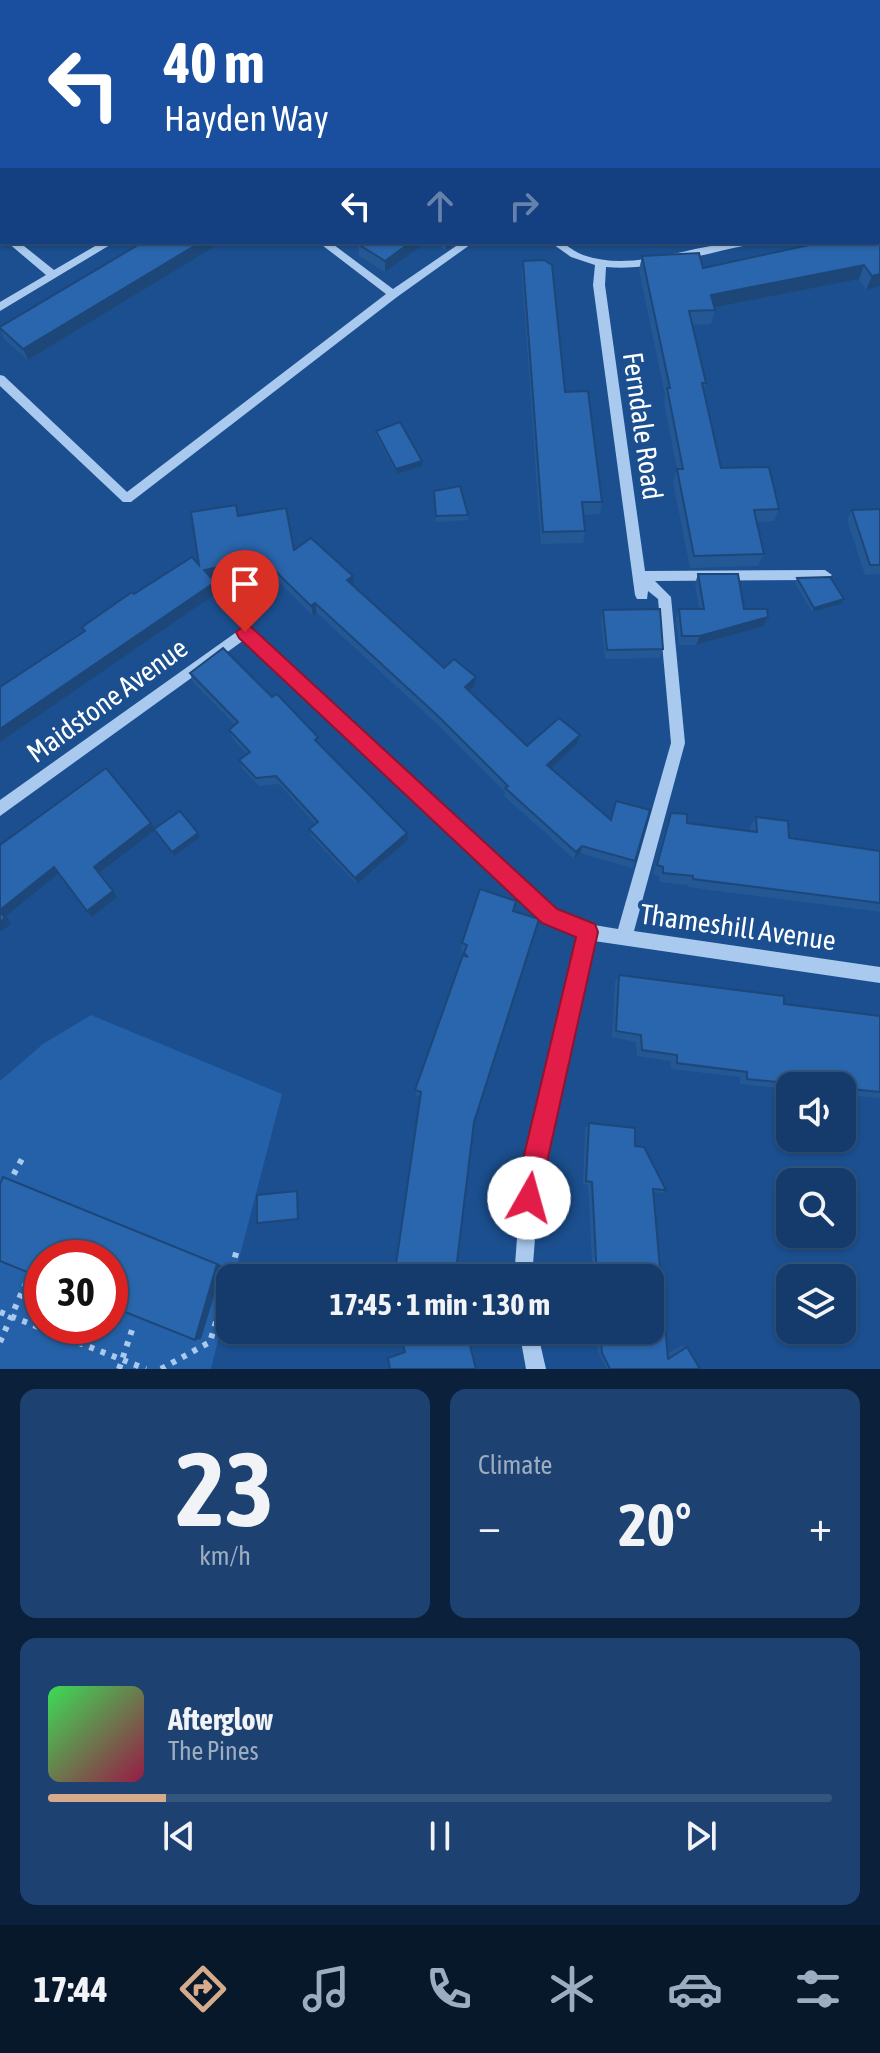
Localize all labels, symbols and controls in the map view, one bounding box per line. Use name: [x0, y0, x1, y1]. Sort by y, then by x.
text: 40 m: [164, 31, 265, 95]
icon: left: [32, 32, 136, 136]
text: Hayden Way: [164, 97, 329, 139]
icon: left: [334, 184, 378, 228]
icon: ahead: [418, 184, 462, 228]
icon: right: [502, 184, 546, 228]
street label: Ferndale Road: [617, 350, 669, 502]
pin: [211, 550, 279, 632]
icon: arrive: [223, 562, 267, 606]
street label: Maidstone Avenue: [21, 631, 193, 769]
street label: Thameshill Avenue: [638, 897, 838, 957]
map controls: [776, 1072, 856, 1344]
button: sound: [776, 1072, 856, 1152]
position arrow: [487, 1156, 571, 1240]
button: search: [776, 1168, 856, 1248]
speed limit sign: 30: [24, 1240, 128, 1344]
button: layers: [776, 1264, 856, 1344]
text: 17:45 · 1 min · 130 m: [330, 1287, 550, 1321]
text: 23: [176, 1429, 274, 1548]
text: Climate: [478, 1450, 552, 1480]
text: 20°: [619, 1490, 691, 1559]
text: −: [478, 1500, 501, 1550]
text: +: [809, 1500, 832, 1550]
text: km/h: [199, 1541, 251, 1571]
text: Afterglow: [168, 1702, 273, 1736]
text: The Pines: [168, 1736, 259, 1766]
icon: previous: [157, 1814, 201, 1858]
icon: pause: [418, 1814, 462, 1858]
icon: next: [679, 1814, 723, 1858]
icon: directions: [175, 1961, 231, 2017]
icon: music: [298, 1961, 354, 2017]
icon: phone: [421, 1961, 477, 2017]
icon: climate: [544, 1961, 600, 2017]
icon: car: [667, 1961, 723, 2017]
icon: filters: [790, 1961, 846, 2017]
text: 17:44: [34, 1968, 108, 2010]

